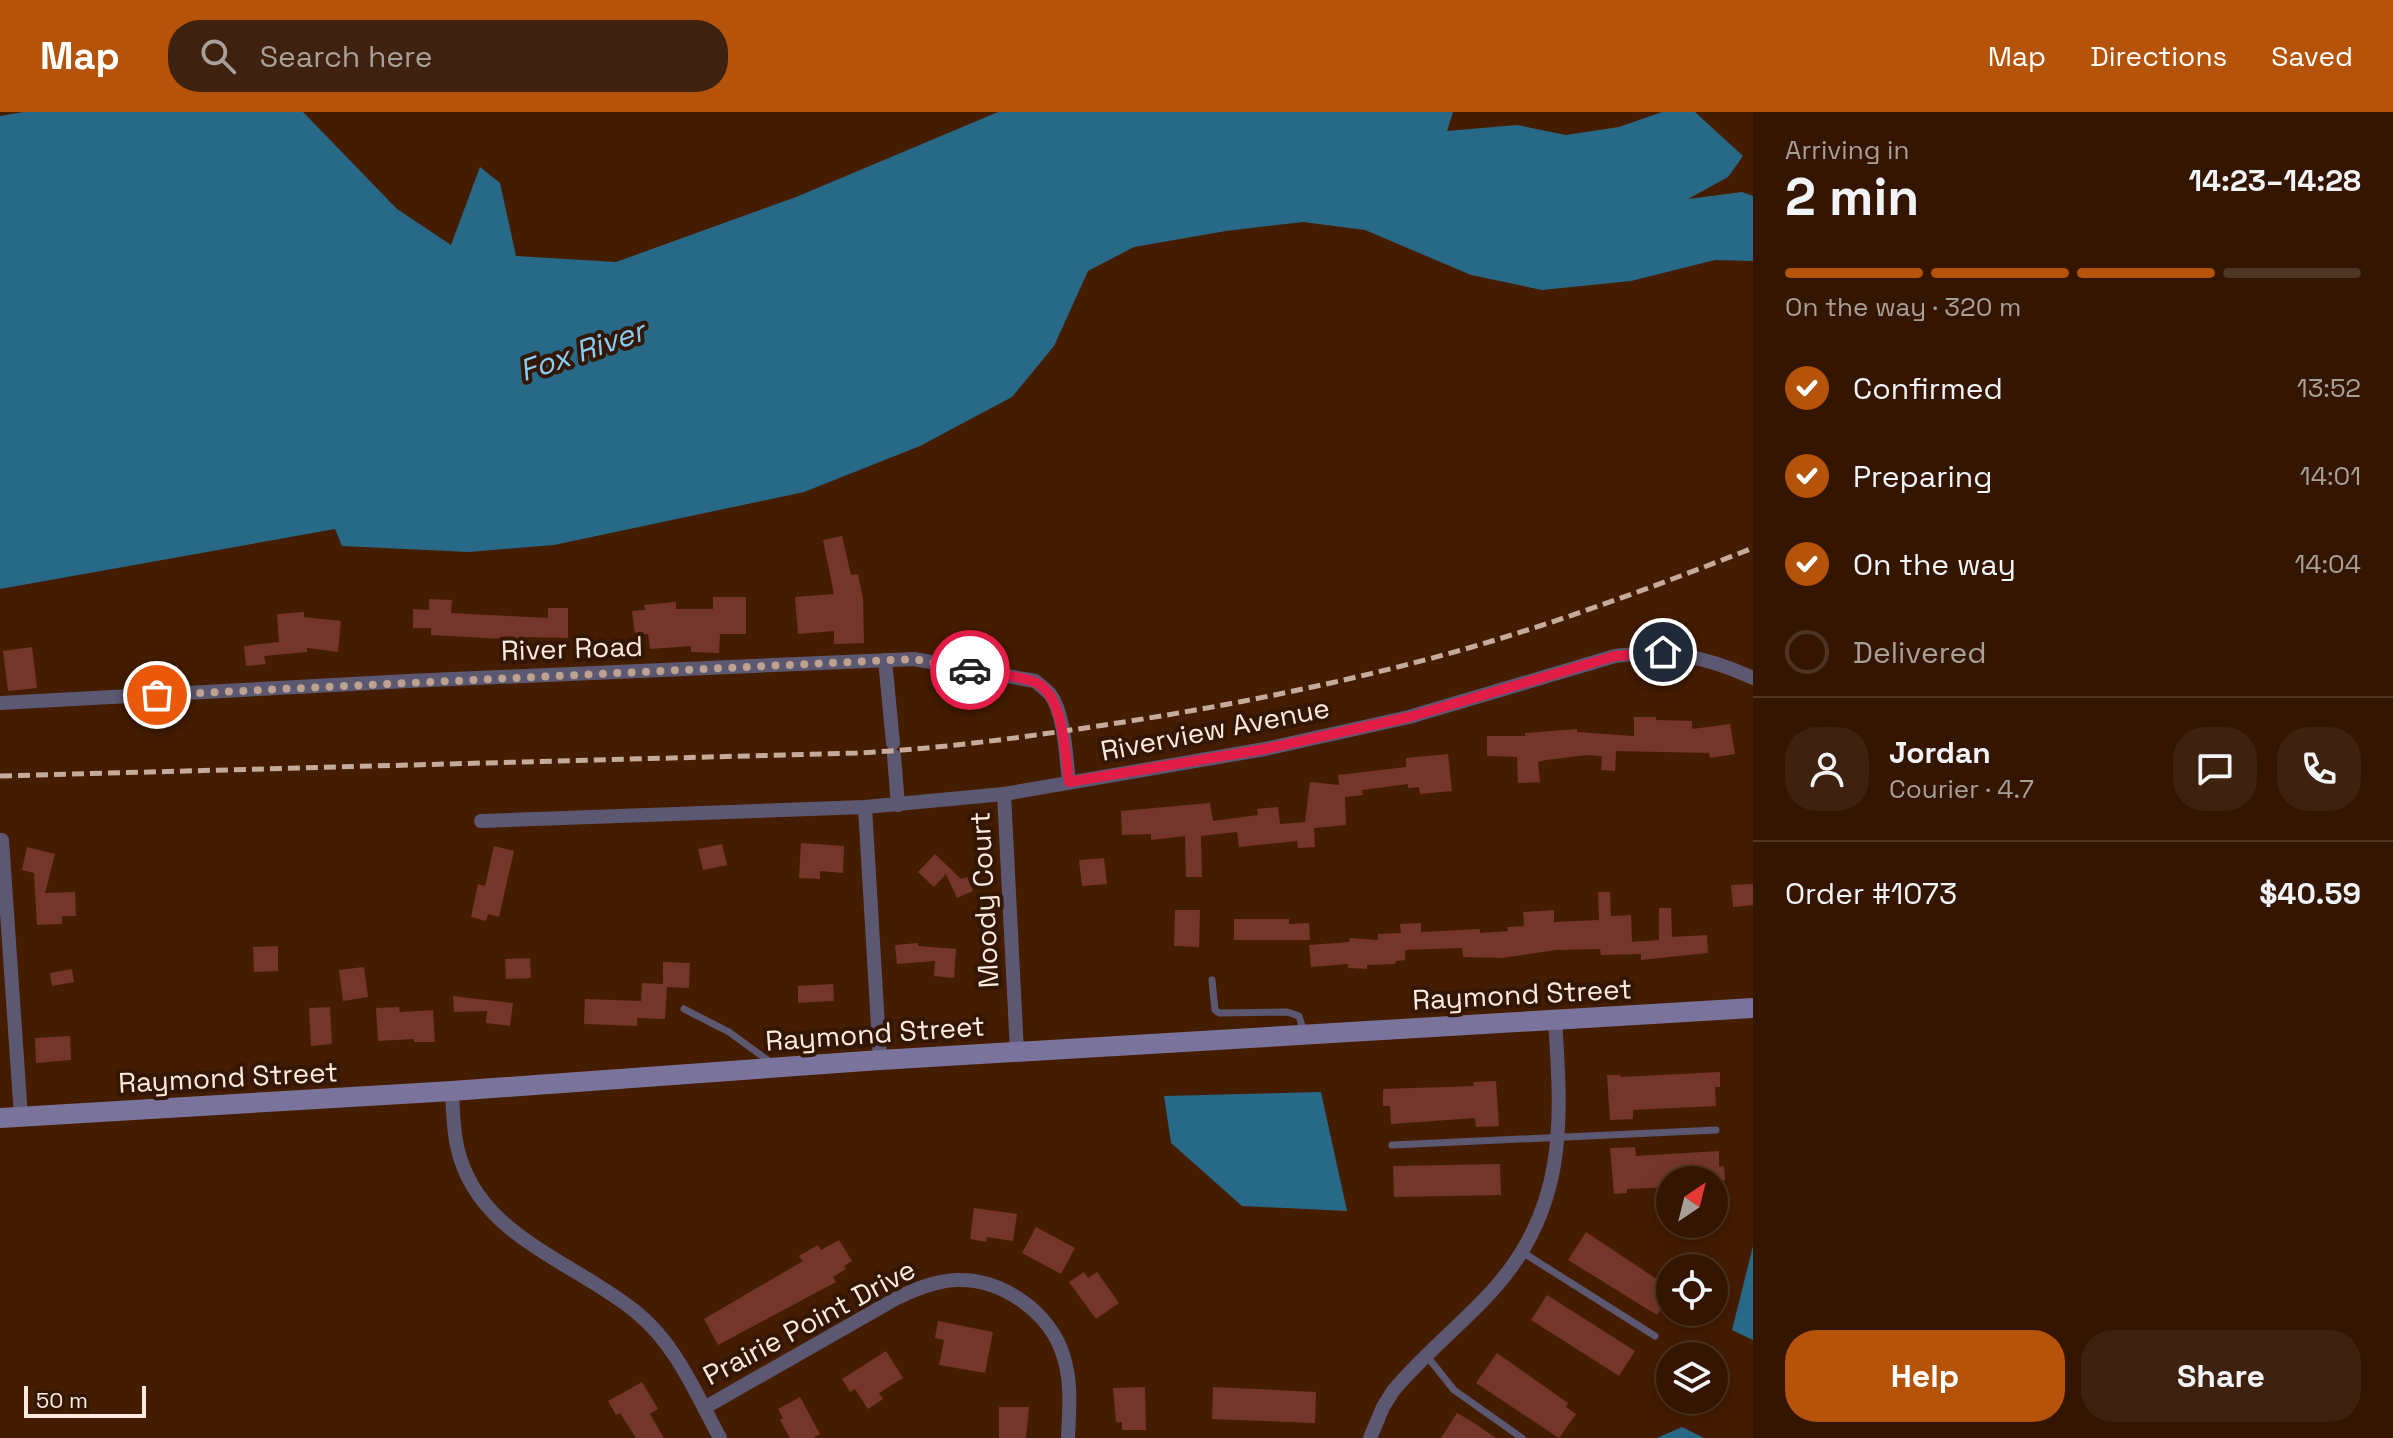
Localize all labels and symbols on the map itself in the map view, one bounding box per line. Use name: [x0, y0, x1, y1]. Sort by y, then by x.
water label: Fox River: [514, 310, 652, 390]
pin: [1629, 618, 1697, 686]
street label: River Road: [500, 628, 644, 668]
courier: [930, 630, 1010, 710]
pin: [123, 661, 191, 729]
street label: Riverview Avenue: [1097, 689, 1333, 769]
street label: Moody Court: [961, 811, 1007, 989]
street label: Raymond Street: [1411, 970, 1633, 1018]
street label: Raymond Street: [764, 1007, 986, 1059]
street label: Raymond Street: [117, 1053, 339, 1101]
north arrow: [1656, 1166, 1728, 1238]
street label: Prairie Point Drive: [697, 1251, 921, 1393]
scale bar: [24, 1382, 146, 1418]

